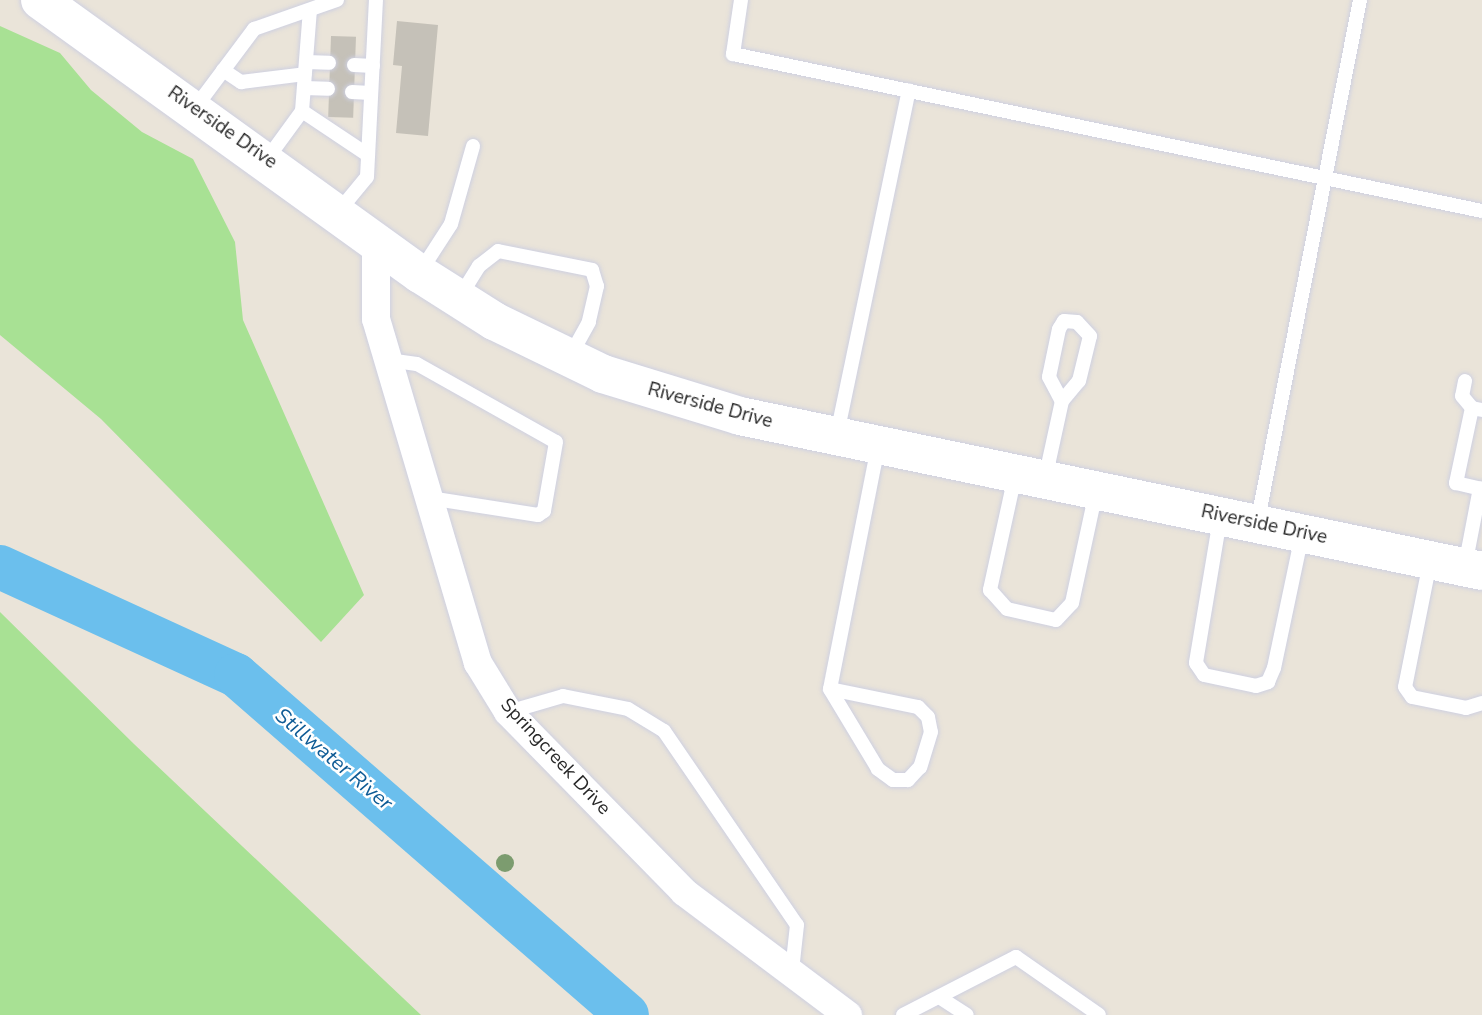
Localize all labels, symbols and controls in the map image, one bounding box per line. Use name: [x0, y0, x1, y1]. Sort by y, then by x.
street label: Riverside Drive: [163, 82, 281, 174]
street label: Riverside Drive: [645, 378, 775, 434]
street label: Riverside Drive: [1199, 501, 1329, 549]
street label: Springcreek Drive: [495, 694, 615, 820]
water label: Stillwater River: [270, 703, 398, 815]

